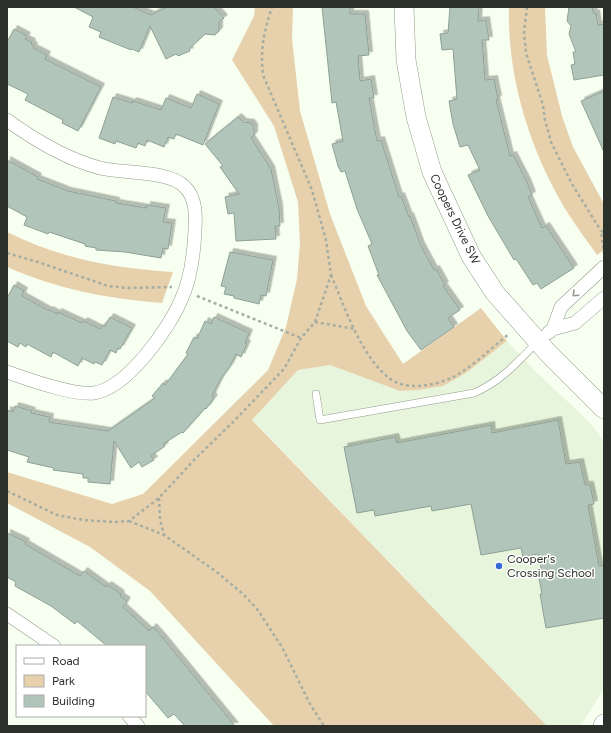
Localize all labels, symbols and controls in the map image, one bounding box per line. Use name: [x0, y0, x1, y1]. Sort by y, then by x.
street label: Coopers Drive SW: [427, 172, 483, 267]
one-way arrow: [572, 289, 580, 297]
place label: Cooper's Crossing School: [507, 552, 594, 580]
marker: Cooper's Crossing School: [494, 561, 504, 571]
legend: [16, 645, 146, 717]
text: Road: [52, 654, 80, 668]
text: Park: [52, 674, 75, 688]
text: Building: [52, 694, 95, 708]

